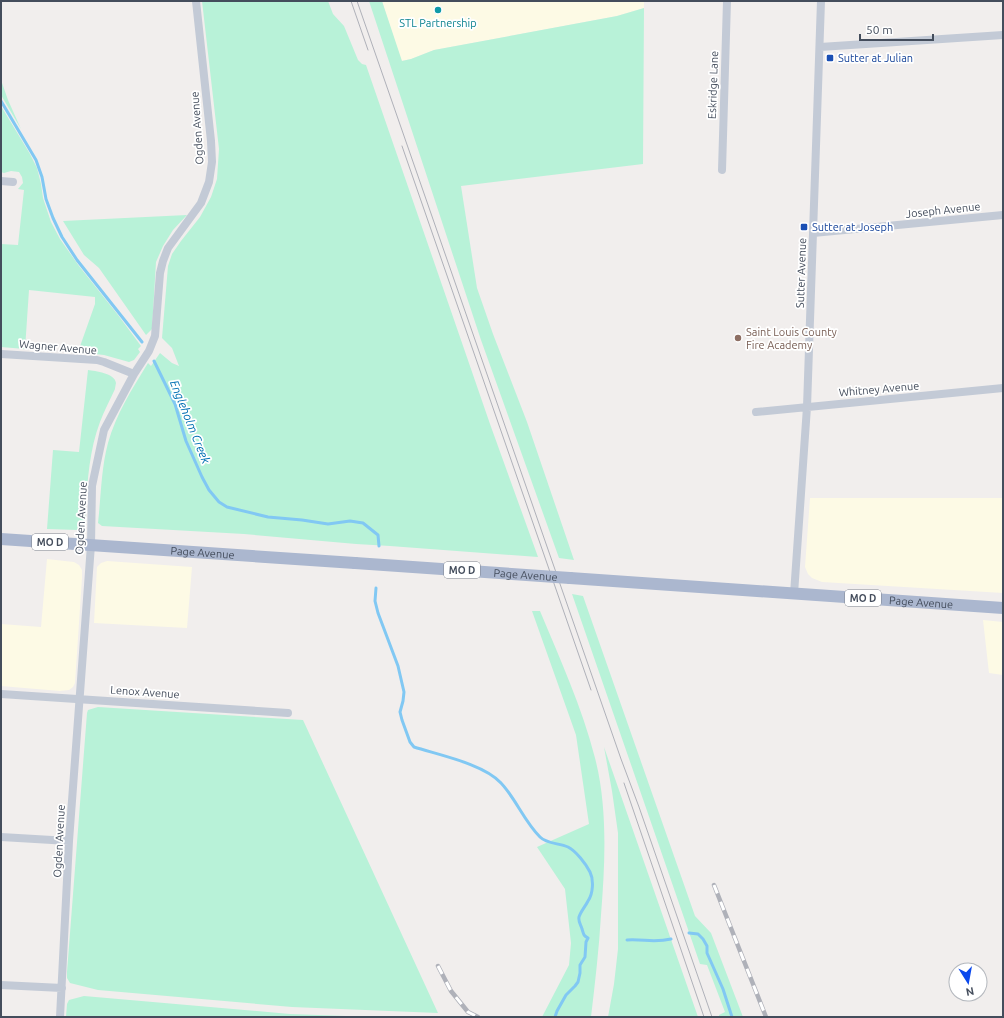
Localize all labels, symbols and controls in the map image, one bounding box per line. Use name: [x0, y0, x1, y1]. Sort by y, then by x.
marker: STL Partnership: [433, 5, 443, 15]
scale bar: [860, 16, 933, 42]
place label: STL Partnership: [399, 17, 477, 29]
text: 50 m: [866, 23, 893, 36]
street label: Eskridge Lane: [706, 51, 720, 119]
place label: Sutter at Julian: [838, 52, 913, 64]
marker: Sutter at Julian: [825, 53, 835, 63]
street label: Ogden Avenue: [188, 91, 206, 165]
street label: Joseph Avenue: [905, 200, 981, 220]
place label: Sutter at Joseph: [812, 221, 893, 233]
marker: Sutter at Joseph: [799, 222, 809, 232]
street label: Sutter Avenue: [794, 238, 808, 308]
place label: Saint Louis County Fire Academy: [746, 326, 838, 351]
marker: Saint Louis County Fire Academy: [733, 333, 743, 343]
street label: Wagner Avenue: [19, 338, 97, 356]
water label: Engleholm Creek: [168, 378, 213, 466]
street label: Whitney Avenue: [838, 380, 920, 398]
street label: Ogden Avenue: [73, 481, 89, 555]
road number: MO D: [32, 534, 68, 550]
street label: Page Avenue: [170, 545, 235, 561]
road number: MO D: [444, 562, 480, 578]
street label: Page Avenue: [493, 567, 558, 583]
road number: MO D: [845, 590, 881, 606]
street label: Page Avenue: [889, 594, 954, 611]
street label: Lenox Avenue: [110, 684, 180, 700]
street label: Ogden Avenue: [51, 804, 67, 878]
north arrow: [948, 962, 988, 1002]
text: N: [965, 985, 975, 998]

